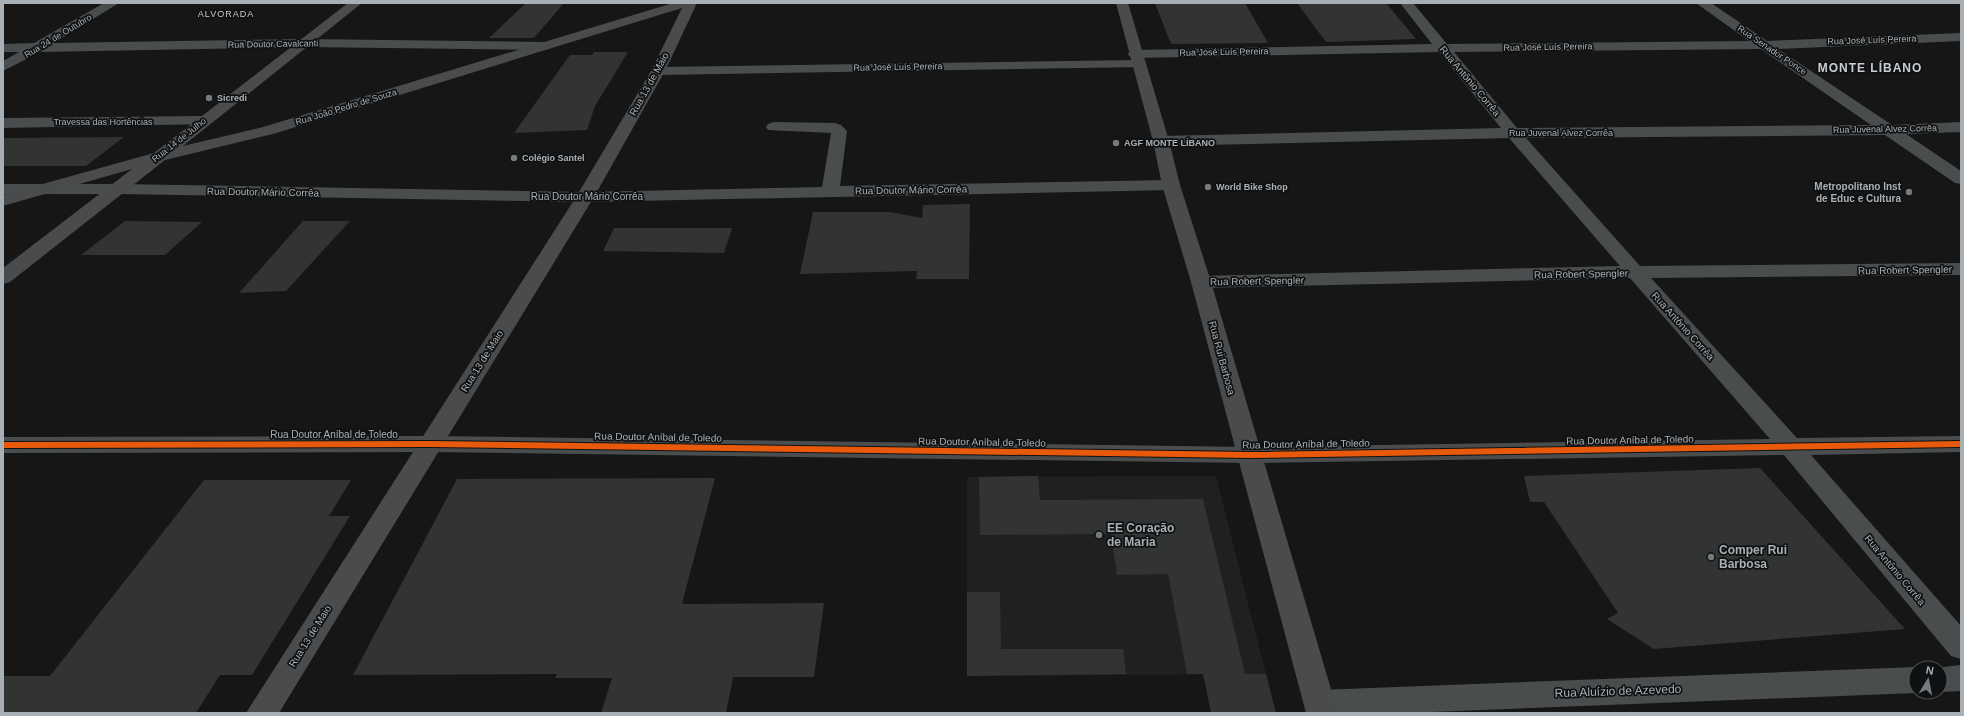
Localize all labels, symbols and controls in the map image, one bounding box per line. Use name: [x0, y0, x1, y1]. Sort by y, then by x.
district label: ALVORADA: [198, 9, 254, 19]
street label: Rua 24 de Outubro: [23, 12, 93, 60]
street label: Rua Senador Ponce: [1736, 23, 1808, 77]
street label: Rua José Luís Pereira: [1827, 33, 1917, 47]
street label: Rua Doutor Cavalcanti: [228, 38, 318, 50]
street label: Rua José Luís Pereira: [1503, 41, 1593, 53]
street label: Rua Antônio Corrêa: [1438, 44, 1503, 119]
street label: Rua José Luís Pereira: [1179, 46, 1269, 58]
street label: Rua 13 de Maio: [627, 50, 671, 118]
district label: MONTE LÍBANO: [1818, 60, 1922, 75]
street label: Rua José Luís Pereira: [853, 61, 943, 73]
street label: Rua João Pedro de Souza: [294, 87, 398, 127]
marker: Sicredi: [204, 93, 214, 103]
place label: Sicredi: [217, 93, 247, 103]
street label: Rua 14 de Julho: [150, 116, 208, 164]
street label: Travessa das Hortências: [53, 117, 153, 127]
street label: Rua Juvenal Alvez Corrêa: [1833, 123, 1937, 135]
street label: Rua Juvenal Alvez Corrêa: [1509, 128, 1613, 138]
marker: AGF MONTE LÍBANO: [1111, 138, 1121, 148]
place label: AGF MONTE LÍBANO: [1124, 138, 1215, 148]
marker: Colégio Santel: [509, 153, 519, 163]
place label: Colégio Santel: [522, 153, 585, 163]
place label: Metropolitano Inst de Educ e Cultura: [1814, 181, 1902, 204]
marker: World Bike Shop: [1203, 182, 1213, 192]
place label: World Bike Shop: [1216, 182, 1288, 192]
street label: Rua Doutor Mário Corrêa: [855, 184, 968, 196]
street label: Rua Doutor Mário Corrêa: [207, 186, 320, 198]
marker: Metropolitano Inst de Educ e Cultura: [1904, 187, 1914, 197]
street label: Rua Doutor Mário Corrêa: [531, 191, 644, 202]
street label: Rua Robert Spengler: [1858, 264, 1953, 276]
street label: Rua Robert Spengler: [1534, 268, 1629, 280]
street label: Rua Robert Spengler: [1210, 275, 1305, 287]
street label: Rua Antônio Corrêa: [1650, 290, 1717, 363]
street label: Rua Rui Barbosa: [1207, 320, 1237, 397]
street label: Rua 13 de Maio: [459, 328, 506, 394]
street label: Rua Doutor Aníbal de Toledo: [270, 429, 398, 440]
street label: Rua Doutor Aníbal de Toledo: [594, 430, 722, 444]
street label: Rua Doutor Aníbal de Toledo: [1566, 433, 1694, 447]
street label: Rua Doutor Aníbal de Toledo: [918, 435, 1046, 449]
street label: Rua Doutor Aníbal de Toledo: [1242, 437, 1370, 451]
place label: EE Coração de Maria: [1107, 521, 1174, 549]
marker: EE Coração de Maria: [1094, 530, 1104, 540]
street label: Rua Antônio Corrêa: [1863, 533, 1928, 608]
place label: Comper Rui Barbosa: [1719, 543, 1787, 571]
marker: Comper Rui Barbosa: [1706, 552, 1716, 562]
street label: Rua 13 de Maio: [287, 603, 334, 669]
north arrow: [1908, 660, 1948, 700]
text: N: [1925, 664, 1935, 677]
street label: Rua Aluízio de Azevedo: [1554, 682, 1682, 700]

